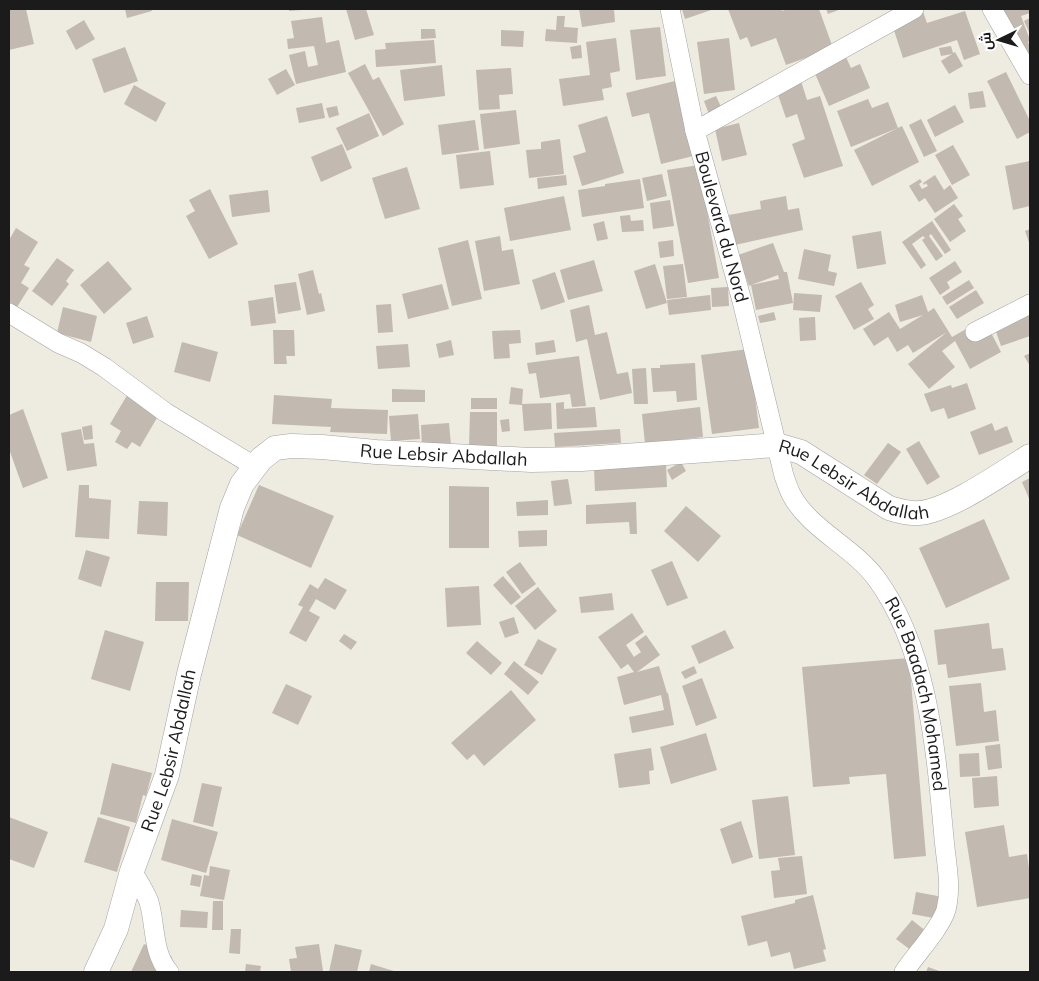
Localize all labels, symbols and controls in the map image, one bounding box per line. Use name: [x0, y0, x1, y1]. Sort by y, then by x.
north arrow: [974, 15, 1024, 65]
text: ش: [976, 31, 996, 51]
street label: Boulevard du Nord: [690, 149, 754, 305]
street label: Rue Lebsir Abdallah: [776, 434, 931, 524]
street label: Rue Lebsir Abdallah: [359, 439, 528, 471]
street label: Rue Baadach Mohamed: [880, 592, 951, 792]
street label: Rue Lebsir Abdallah: [135, 667, 201, 835]

